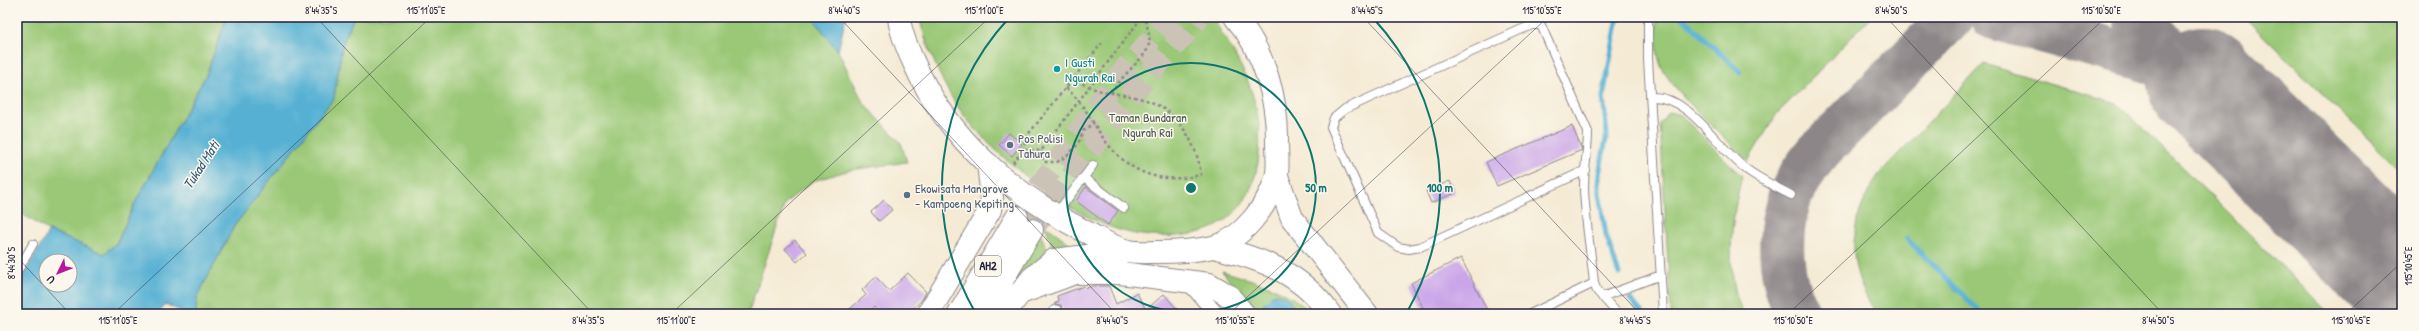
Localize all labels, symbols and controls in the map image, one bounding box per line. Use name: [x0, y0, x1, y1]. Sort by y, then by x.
text: 8°44'35"S: [305, 4, 337, 17]
text: 115°11'05"E: [407, 4, 446, 17]
text: 8°44'40"S: [828, 4, 860, 17]
text: 115°11'00"E: [964, 4, 1004, 17]
text: 8°44'45"S: [1351, 4, 1383, 17]
text: 115°10'55"E: [1522, 4, 1562, 17]
text: 8°44'50"S: [1875, 4, 1907, 17]
text: 115°10'50"E: [2081, 4, 2121, 17]
place label: I Gusti Ngurah Rai: [1065, 53, 1115, 86]
marker: I Gusti Ngurah Rai: [1052, 64, 1062, 74]
park label: Taman Bundaran Ngurah Rai: [1109, 108, 1187, 141]
place label: Pos Polisi Tahura: [1018, 129, 1063, 162]
water label: Tukad Mati: [178, 135, 224, 193]
marker: Pos Polisi Tahura: [1005, 140, 1015, 150]
place label: Ekowisata Mangrove - Kampoeng Kepiting: [915, 179, 1014, 212]
text: 50 m: [1305, 179, 1327, 196]
text: 100 m: [1427, 179, 1453, 196]
centre of rings: [1184, 181, 1198, 195]
marker: Ekowisata Mangrove - Kampoeng Kepiting: [902, 190, 912, 200]
text: 8°44'30"S: [5, 246, 18, 279]
text: 115°10'45"E: [2402, 246, 2415, 286]
north arrow: [38, 253, 78, 293]
road number: AH2: [975, 256, 1001, 276]
text: U: [43, 273, 58, 287]
text: 115°11'05"E: [99, 314, 138, 327]
text: 8°44'35"S: [572, 314, 604, 327]
text: 115°11'00"E: [656, 314, 696, 327]
text: 8°44'40"S: [1096, 314, 1128, 327]
text: 115°10'55"E: [1215, 314, 1255, 327]
text: 8°44'45"S: [1619, 314, 1651, 327]
text: 115°10'50"E: [1773, 314, 1813, 327]
text: 8°44'50"S: [2142, 314, 2174, 327]
text: 115°10'45"E: [2332, 314, 2371, 327]

